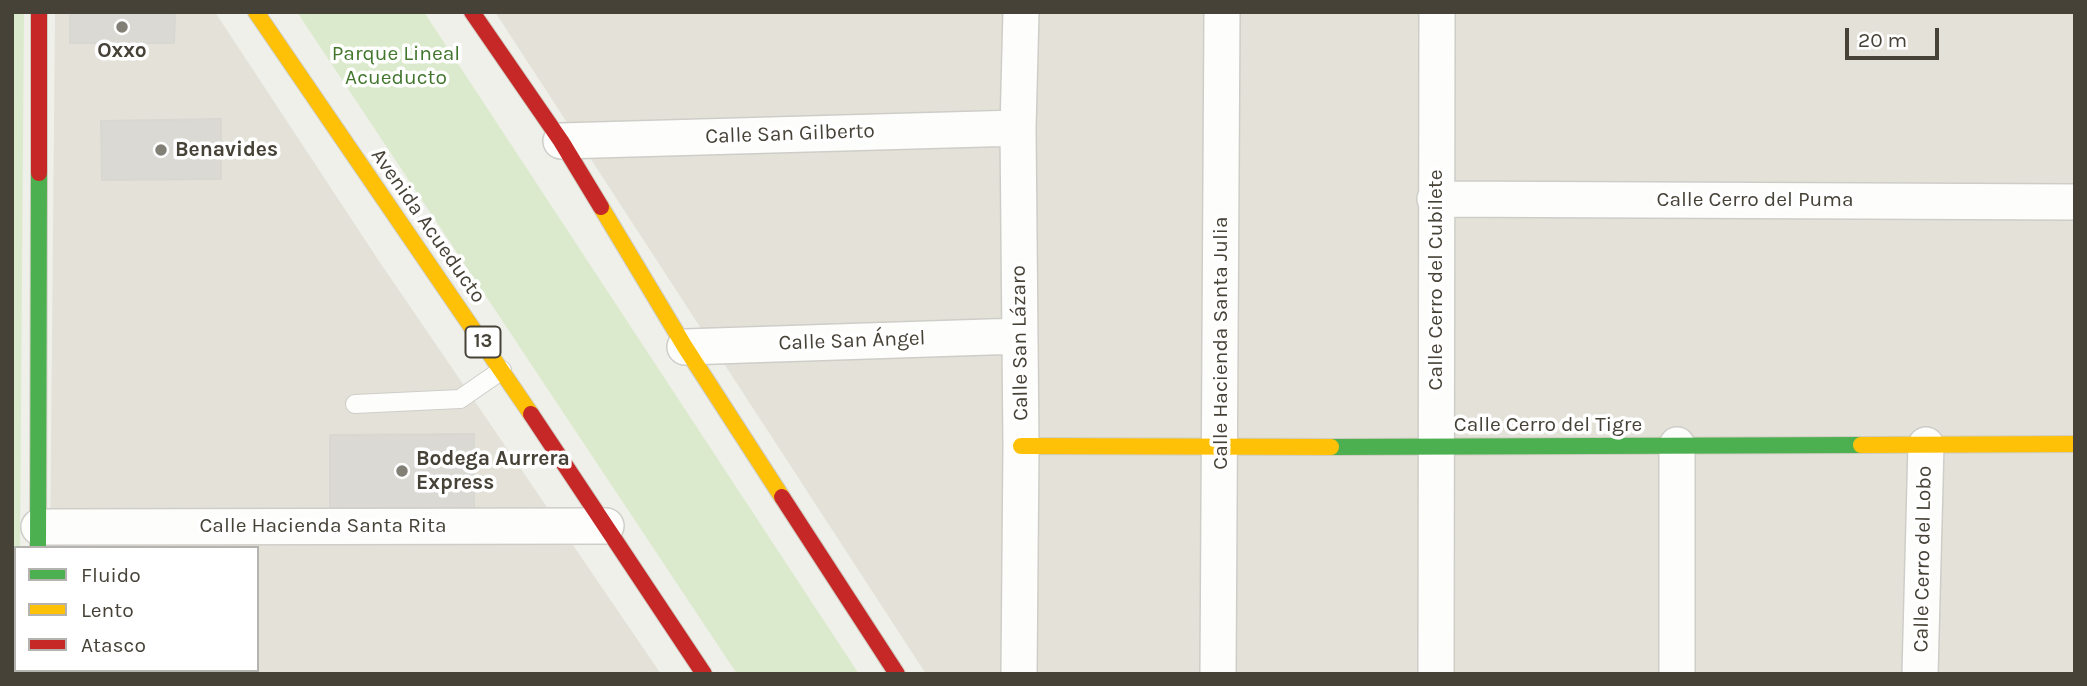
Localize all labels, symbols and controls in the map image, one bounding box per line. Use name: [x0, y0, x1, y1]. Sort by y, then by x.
scale bar: [1849, 14, 1944, 58]
marker: Oxxo: [114, 19, 130, 35]
text: 20 m: [1858, 28, 1907, 52]
place label: Oxxo: [97, 38, 147, 64]
park label: Parque Lineal Acueducto: [332, 41, 460, 91]
street label: Calle San Gilberto: [705, 118, 875, 150]
place label: Benavides: [175, 137, 278, 163]
marker: Benavides: [153, 142, 169, 158]
street label: Avenida Acueducto: [365, 144, 491, 308]
street label: Calle Cerro del Cubilete: [1423, 170, 1449, 390]
street label: Calle Cerro del Puma: [1657, 187, 1853, 213]
street label: Calle Hacienda Santa Julia: [1208, 216, 1234, 470]
street label: Calle San Lázaro: [1006, 265, 1034, 421]
road number: 13: [466, 326, 500, 358]
street label: Calle San Ángel: [778, 326, 926, 356]
street label: Calle Cerro del Tigre: [1454, 412, 1642, 438]
place label: Bodega Aurrera Express: [416, 446, 570, 496]
marker: Bodega Aurrera Express: [394, 463, 410, 479]
street label: Calle Cerro del Lobo: [1909, 466, 1937, 652]
street label: Calle Hacienda Santa Rita: [199, 513, 447, 539]
legend: [14, 546, 259, 672]
text: Fluido: [81, 563, 141, 587]
text: Lento: [81, 598, 134, 622]
text: Atasco: [81, 633, 146, 657]

